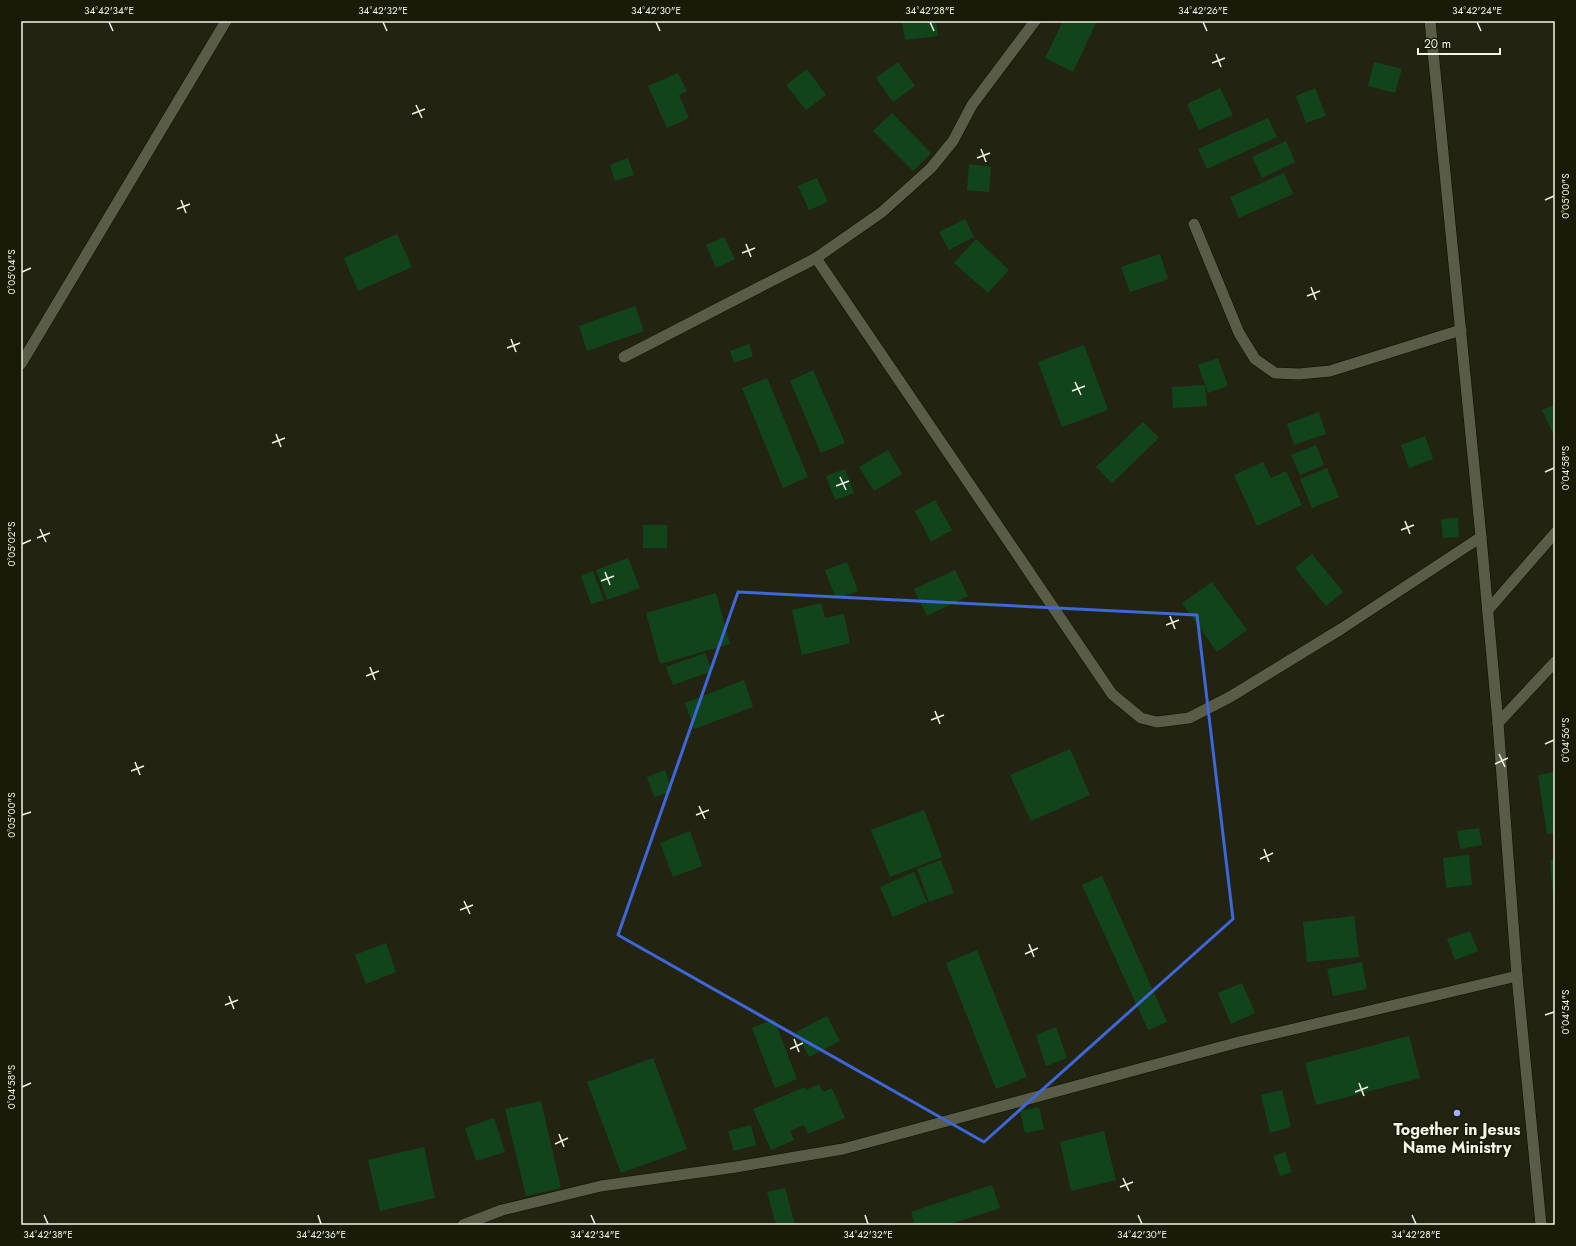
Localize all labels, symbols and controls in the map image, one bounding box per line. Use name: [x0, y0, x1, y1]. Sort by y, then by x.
text: 34°42'34"E: [84, 3, 134, 18]
text: 34°42'32"E: [358, 3, 408, 18]
text: 34°42'30"E: [631, 3, 681, 18]
text: 34°42'28"E: [905, 3, 955, 18]
text: 34°42'26"E: [1178, 3, 1228, 18]
text: 34°42'24"E: [1452, 3, 1502, 18]
scale bar: [1418, 30, 1500, 56]
text: 20 m: [1424, 35, 1451, 53]
text: 0°05'00"S: [1558, 173, 1573, 219]
text: 0°05'04"S: [4, 249, 19, 295]
text: 0°04'58"S: [1558, 445, 1573, 490]
text: 0°05'02"S: [4, 521, 19, 567]
text: 0°04'56"S: [1558, 717, 1573, 763]
text: 0°05'00"S: [4, 792, 19, 838]
text: 0°04'54"S: [1558, 989, 1573, 1035]
text: 0°04'58"S: [4, 1064, 19, 1109]
marker: Together in Jesus Name Ministry: [1452, 1108, 1462, 1118]
place label: Together in Jesus Name Ministry: [1393, 1118, 1521, 1159]
text: 34°42'38"E: [23, 1227, 73, 1242]
text: 34°42'36"E: [296, 1227, 346, 1242]
text: 34°42'34"E: [570, 1227, 620, 1242]
text: 34°42'32"E: [843, 1227, 893, 1242]
text: 34°42'30"E: [1117, 1227, 1167, 1242]
text: 34°42'28"E: [1391, 1227, 1441, 1242]

